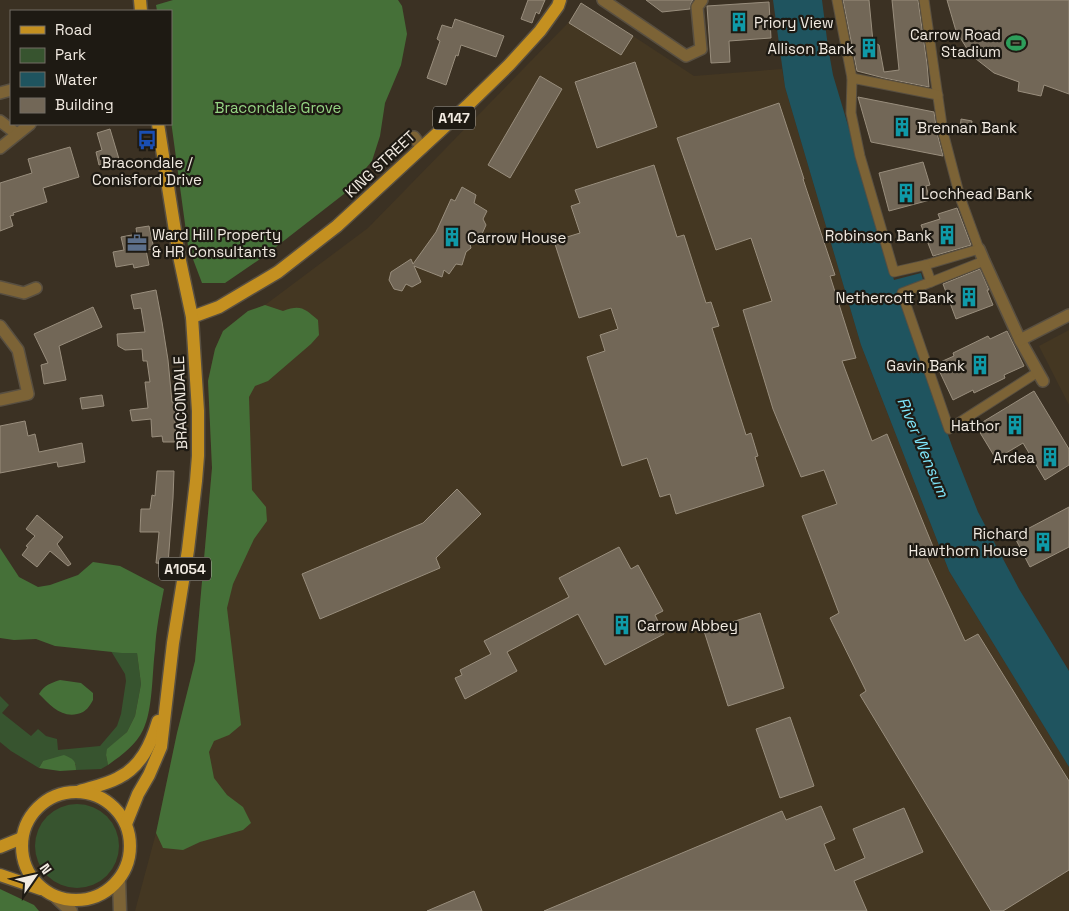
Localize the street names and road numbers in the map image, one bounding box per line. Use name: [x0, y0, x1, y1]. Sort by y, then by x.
road number: A147: [433, 106, 475, 130]
street label: KING STREET: [341, 126, 419, 201]
street label: BRACONDALE: [169, 356, 191, 450]
road number: A1054: [159, 558, 211, 580]

